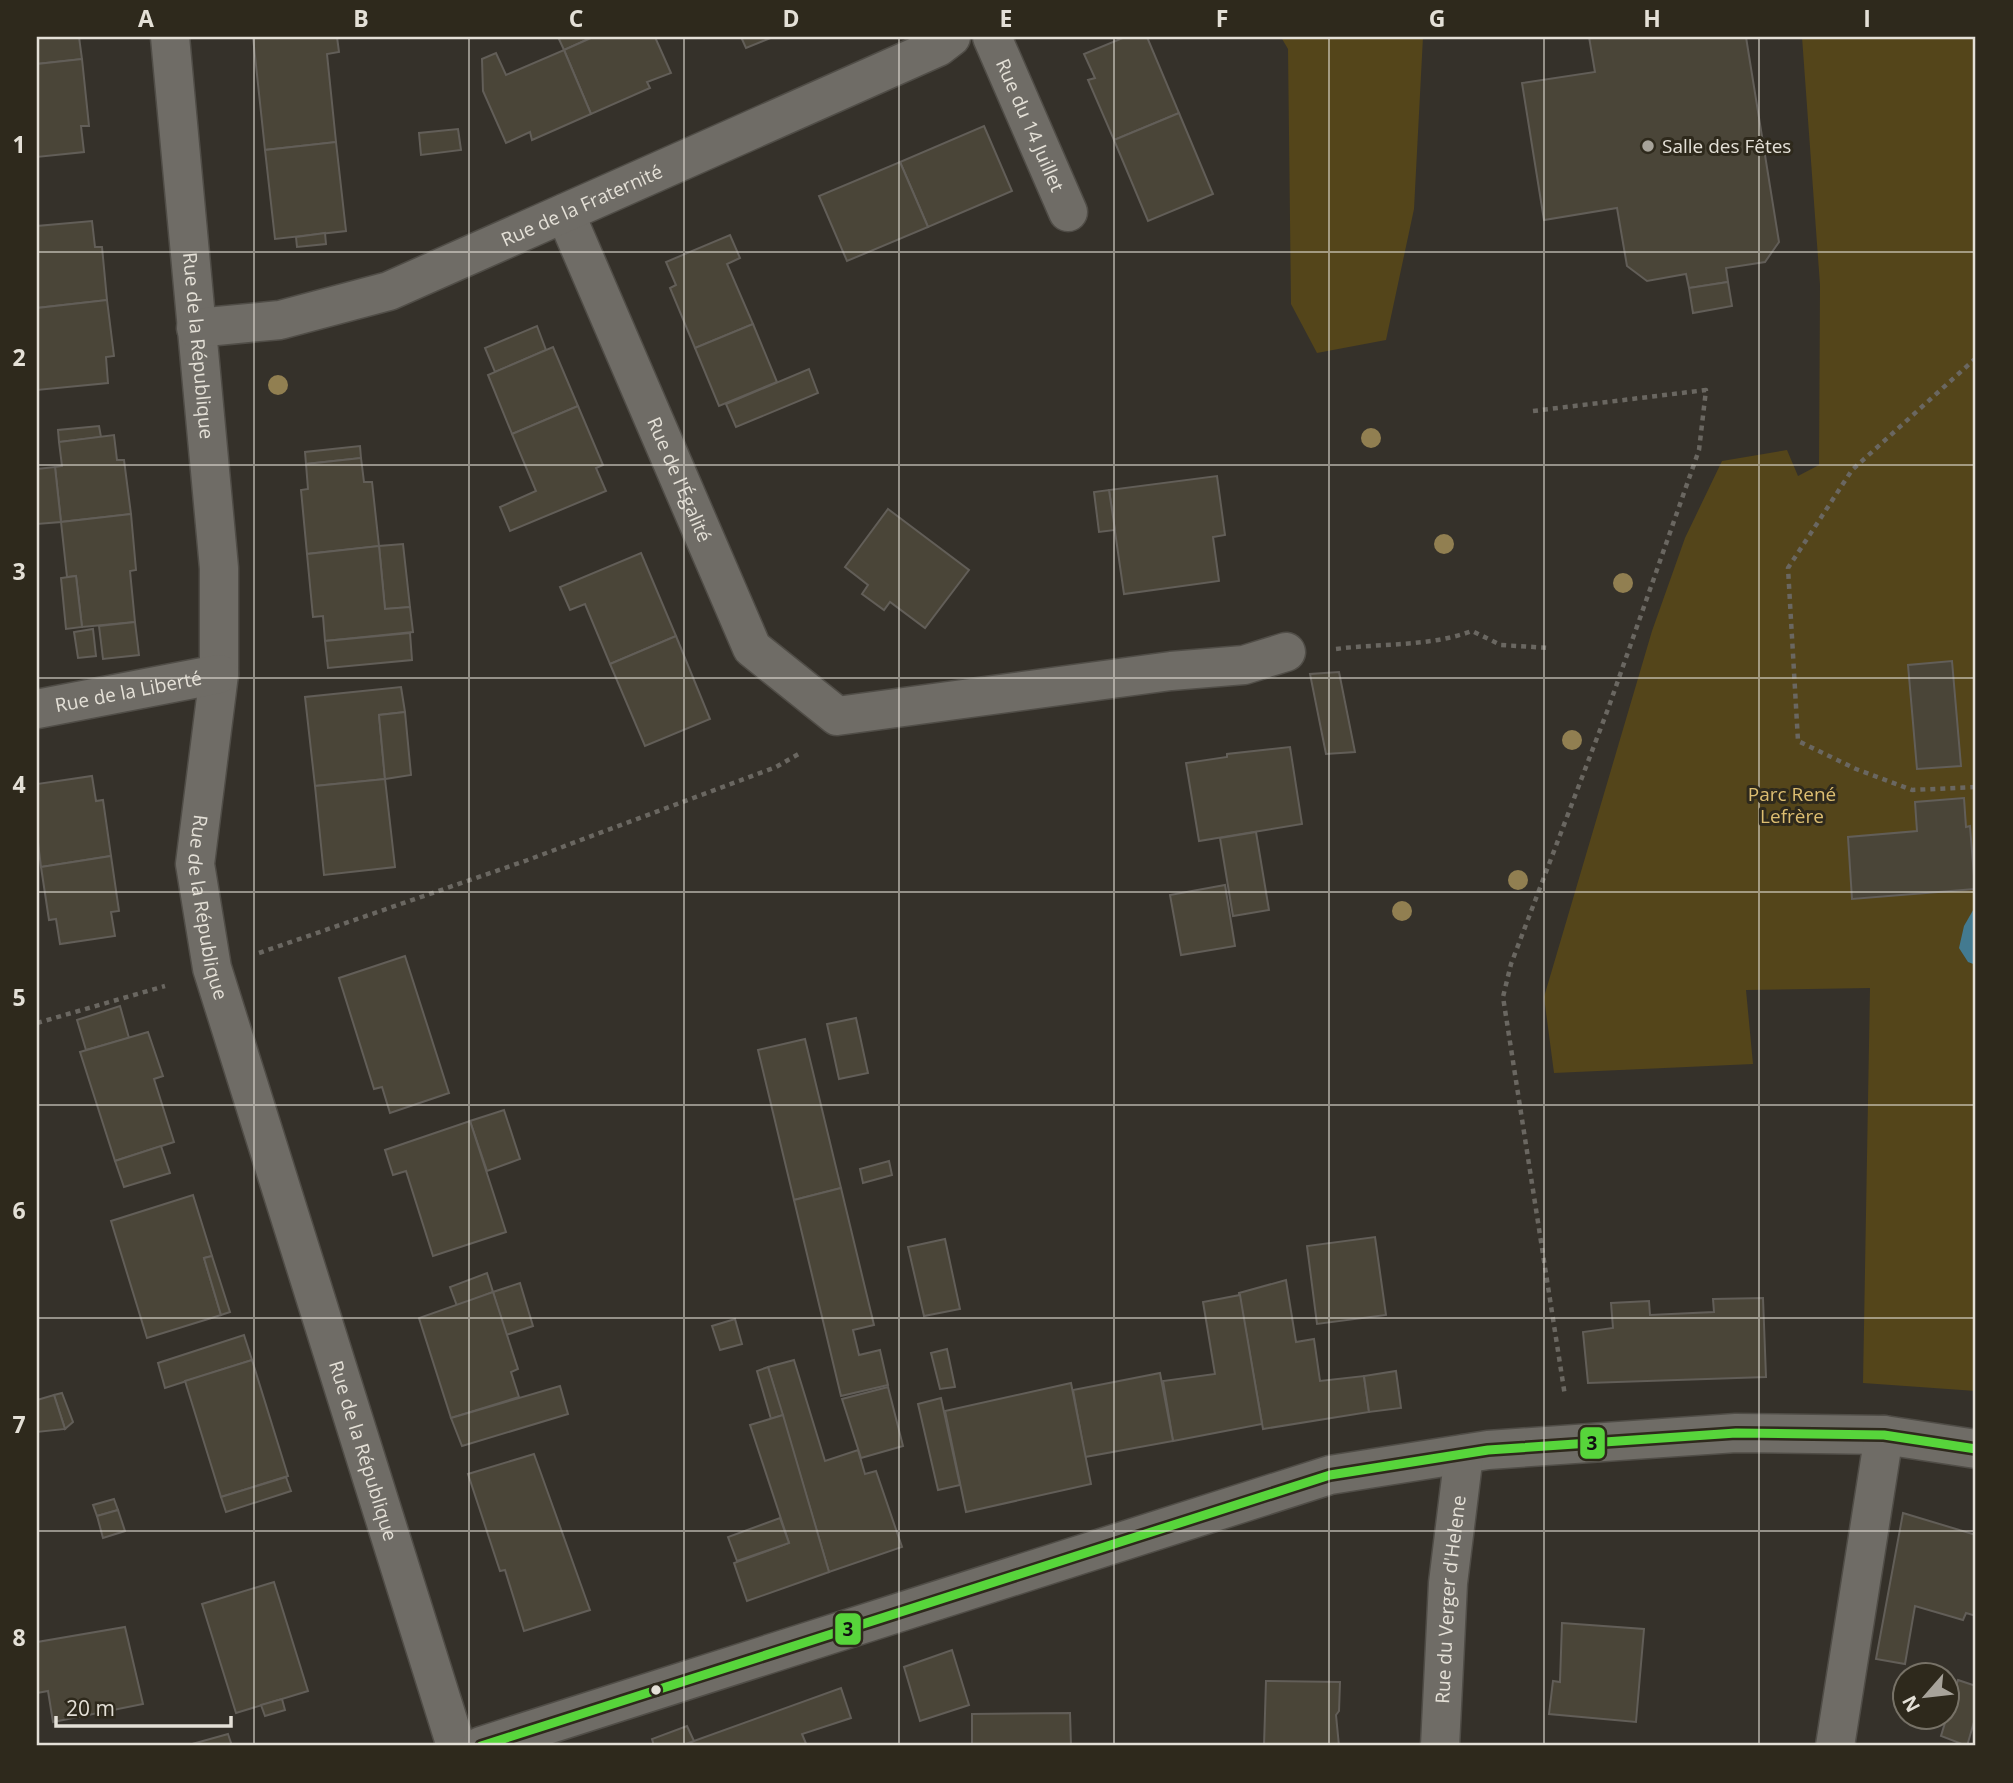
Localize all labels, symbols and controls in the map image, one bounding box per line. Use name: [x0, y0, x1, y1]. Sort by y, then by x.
text: A: [138, 2, 154, 34]
text: B: [353, 2, 369, 34]
text: C: [569, 2, 583, 34]
text: D: [782, 2, 800, 34]
text: E: [1000, 2, 1012, 34]
text: F: [1216, 2, 1228, 34]
text: G: [1429, 2, 1445, 34]
text: H: [1643, 2, 1661, 34]
text: I: [1863, 2, 1871, 34]
street label: Rue du 14 Juillet: [990, 55, 1071, 196]
text: 1: [12, 128, 26, 160]
place label: Salle des Fêtes: [1662, 133, 1791, 159]
marker: Salle des Fêtes: [1640, 138, 1656, 154]
street label: Rue de la Fraternité: [497, 158, 666, 253]
street label: Rue de la République: [177, 251, 220, 440]
text: 2: [12, 341, 26, 373]
street label: Rue de l'Égalité: [641, 413, 718, 546]
text: 3: [12, 555, 26, 587]
street label: Rue de la Liberté: [53, 665, 204, 718]
text: 4: [12, 768, 26, 800]
park label: Parc René Lefrère: [1748, 781, 1836, 829]
street label: Rue de la République: [182, 813, 234, 1003]
text: 5: [12, 981, 26, 1013]
text: 6: [12, 1194, 26, 1226]
street label: Rue de la République: [323, 1357, 404, 1544]
text: 7: [12, 1408, 26, 1440]
line badge: 3: [1579, 1426, 1606, 1460]
text: 3: [1587, 1430, 1598, 1456]
street label: Rue du Verger d'Helene: [1429, 1494, 1472, 1704]
line badge: 3: [834, 1612, 862, 1646]
text: 3: [843, 1616, 854, 1642]
text: 8: [12, 1621, 26, 1653]
north arrow: [1890, 1660, 1960, 1730]
unlabelled marker: [649, 1683, 663, 1697]
scale bar: [56, 1685, 231, 1729]
text: N: [1896, 1691, 1926, 1717]
text: 20 m: [66, 1694, 115, 1722]

